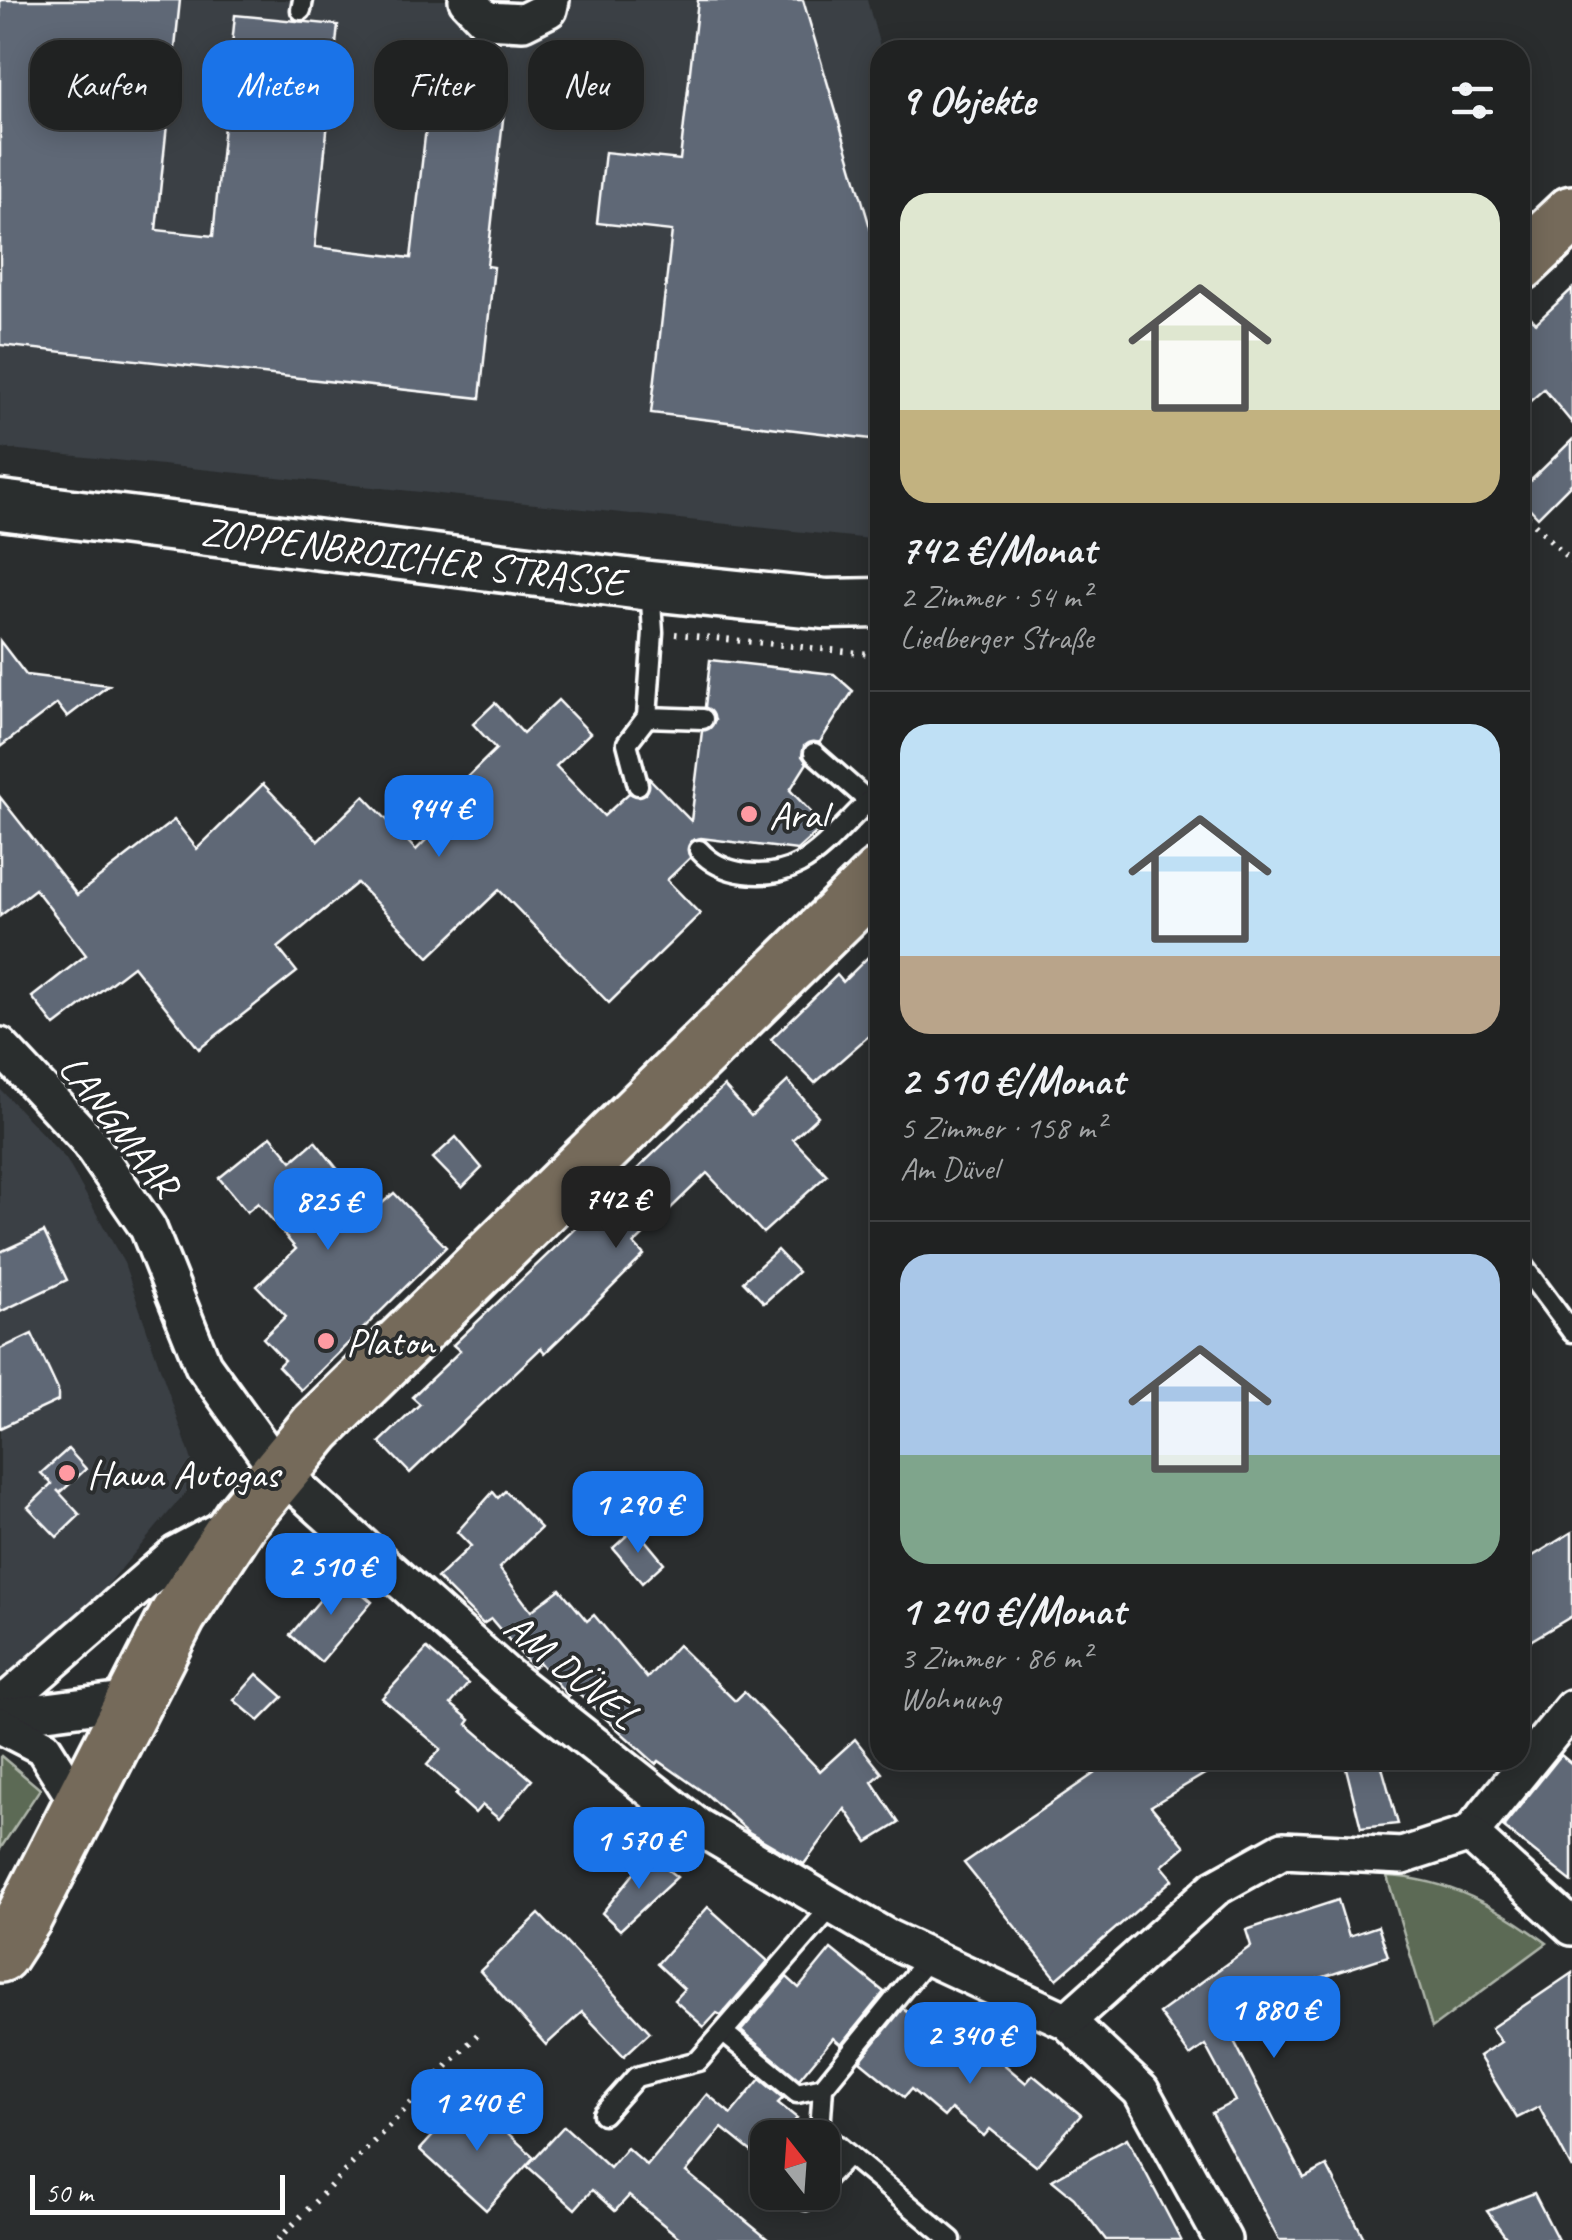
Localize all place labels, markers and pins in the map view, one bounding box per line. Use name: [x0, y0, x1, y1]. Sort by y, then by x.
pin: 944 €: [369, 775, 509, 860]
place label: Aral: [769, 790, 833, 840]
marker: Aral: [738, 803, 760, 825]
pin: 742 €: [546, 1166, 686, 1251]
pin: 825 €: [258, 1168, 398, 1253]
place label: Platon: [346, 1317, 437, 1367]
marker: Platon: [315, 1330, 337, 1352]
place label: Hawa Autogas: [87, 1449, 282, 1499]
marker: Hawa Autogas: [56, 1462, 78, 1484]
pin: 1 290 €: [546, 1471, 730, 1556]
pin: 2 510 €: [239, 1533, 423, 1618]
pin: 1 570 €: [547, 1807, 731, 1892]
pin: 1 880 €: [1182, 1976, 1366, 2061]
pin: 2 340 €: [878, 2002, 1062, 2087]
pin: 1 240 €: [385, 2069, 569, 2154]

